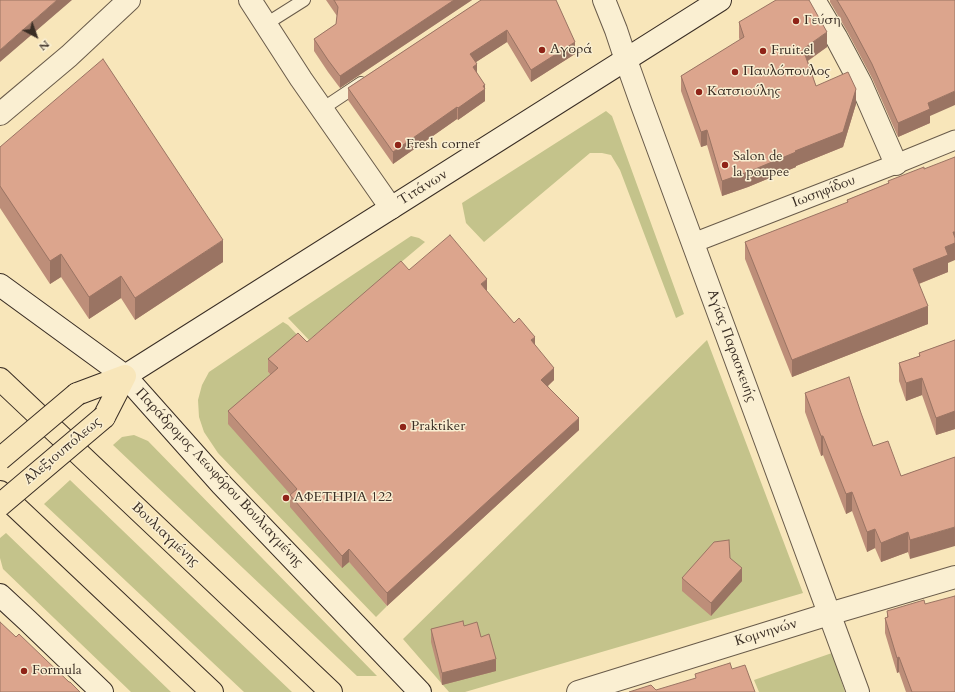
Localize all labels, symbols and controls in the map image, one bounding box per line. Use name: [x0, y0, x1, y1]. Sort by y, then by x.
place label: Γεύση: [804, 13, 840, 29]
north arrow: [16, 16, 56, 56]
marker: Γεύση: [791, 16, 801, 26]
text: N: [36, 37, 53, 54]
place label: Αγορά: [550, 42, 593, 58]
place label: Fruit.el: [771, 43, 814, 59]
marker: Αγορά: [537, 45, 547, 55]
marker: Fruit.el: [758, 46, 768, 56]
place label: Παυλόπουλος: [743, 64, 830, 80]
marker: Παυλόπουλος: [730, 67, 740, 77]
place label: Κατσιούλης: [707, 84, 780, 100]
marker: Κατσιούλης: [694, 87, 704, 97]
place label: Fresh corner: [406, 137, 480, 153]
marker: Fresh corner: [393, 140, 403, 150]
place label: Salon de la poupee: [733, 149, 789, 182]
marker: Salon de la poupee: [720, 160, 730, 170]
street label: Τιτάνων: [395, 166, 451, 210]
street label: Ιωσηφίδου: [790, 172, 858, 212]
street label: Αγίας Παρασκευής: [703, 287, 759, 405]
street label: Παράδρομος Λεωφόρου Βουλιαγμένης: [132, 385, 306, 571]
street label: Αλεξιουπόλεως: [21, 414, 105, 488]
place label: Praktiker: [411, 419, 465, 435]
marker: Praktiker: [398, 422, 408, 432]
place label: ΑΦΕΤΗΡΙΑ 122: [294, 490, 392, 506]
marker: ΑΦΕΤΗΡΙΑ 122: [281, 493, 291, 503]
street label: Βουλιαγμένης: [128, 499, 202, 571]
street label: Κομνηνών: [733, 616, 799, 650]
place label: Formula: [32, 663, 82, 679]
marker: Formula: [19, 666, 29, 676]

